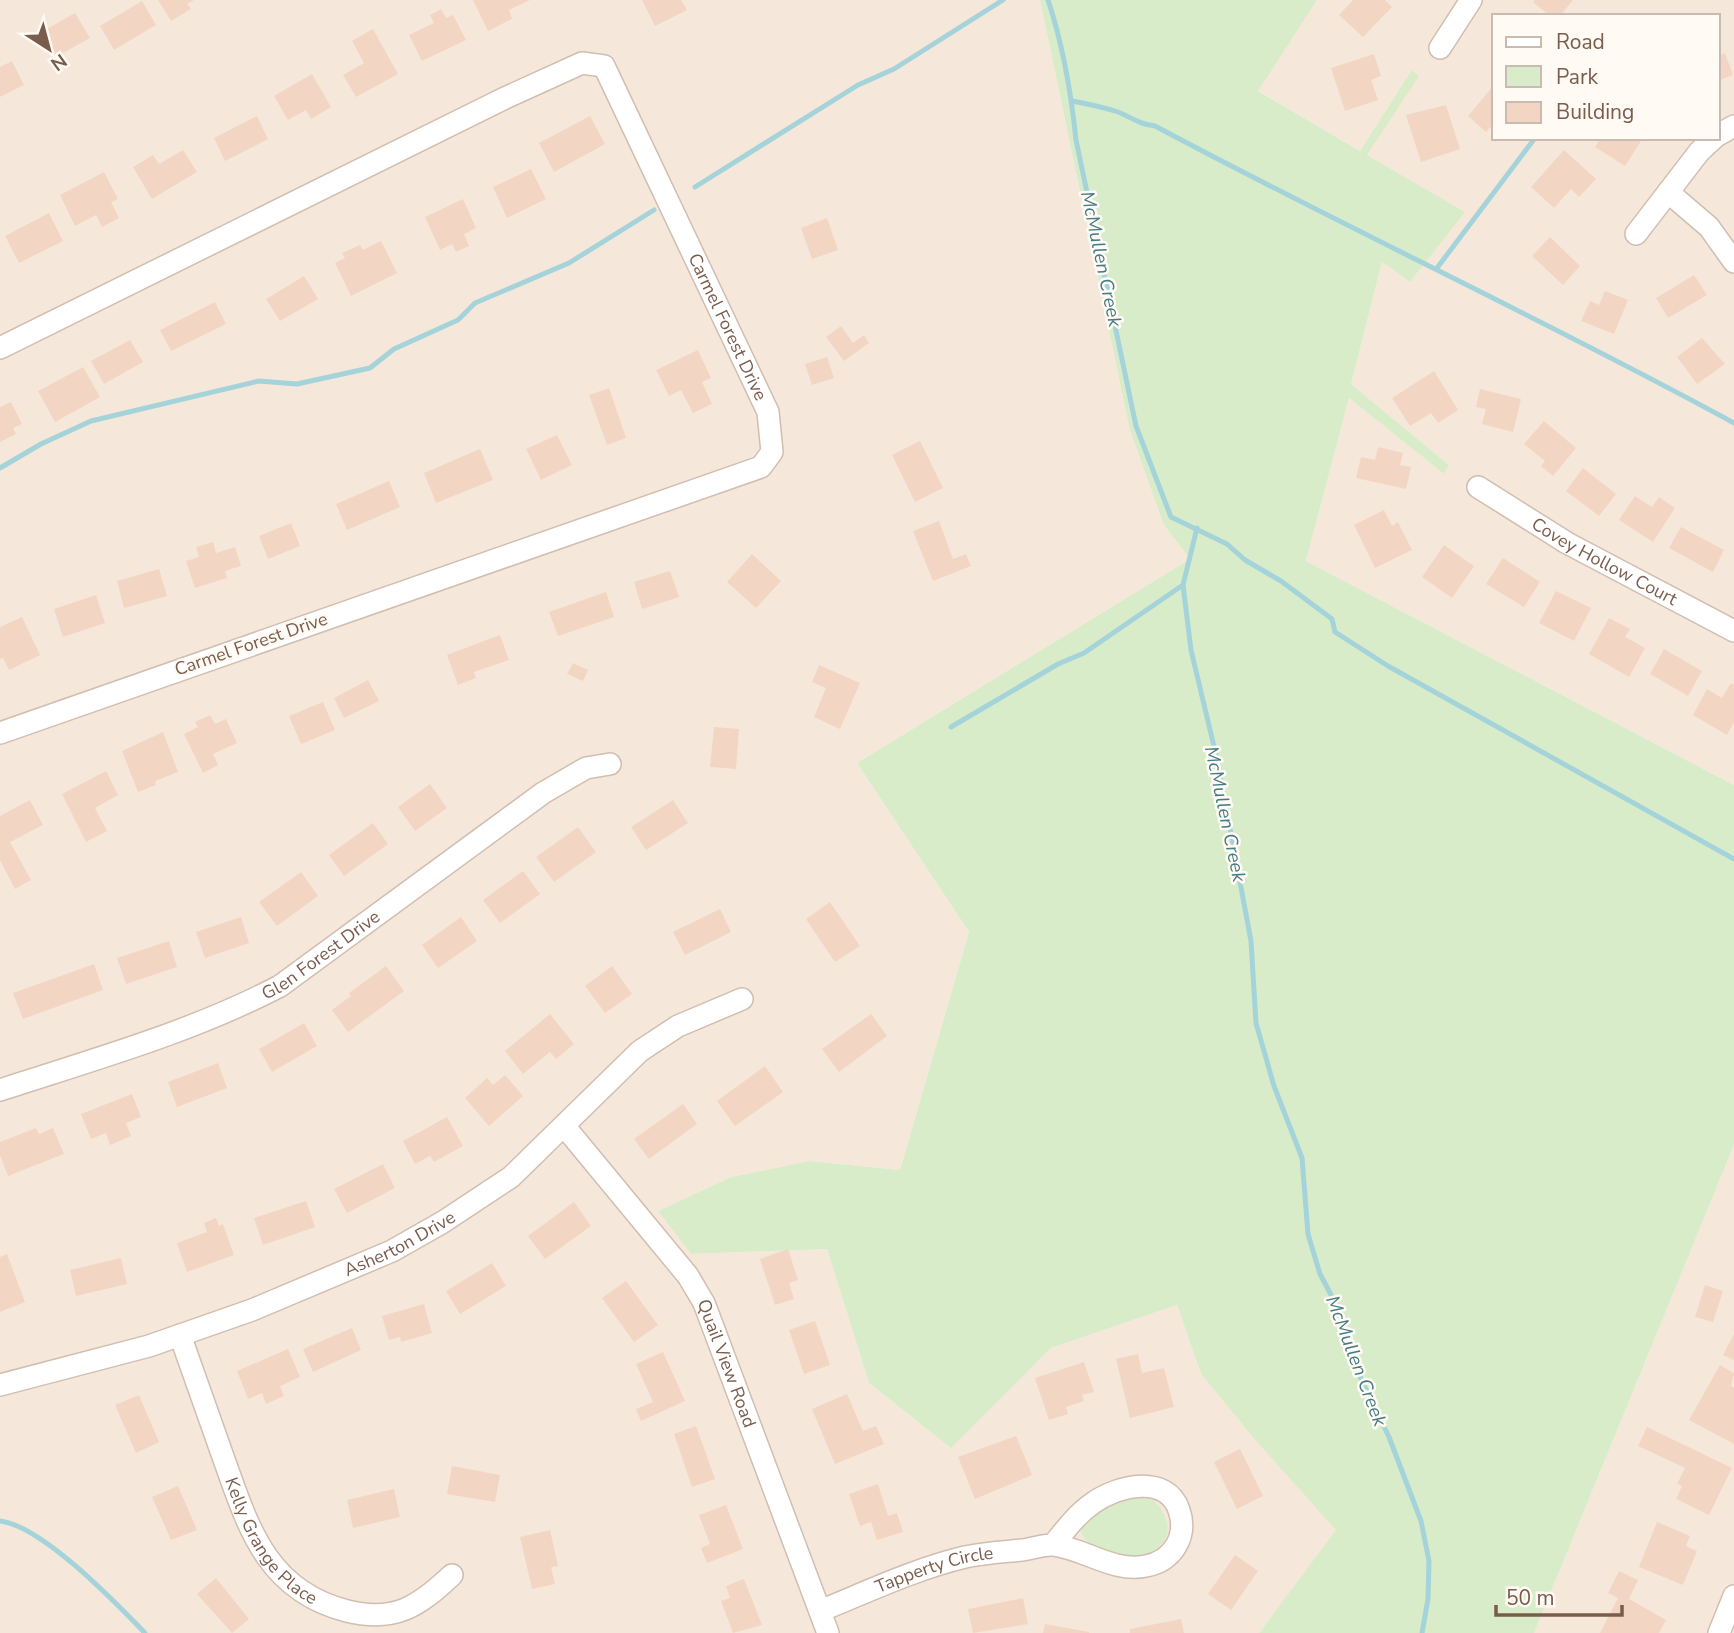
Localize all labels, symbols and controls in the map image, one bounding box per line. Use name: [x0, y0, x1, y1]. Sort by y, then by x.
north arrow: [14, 14, 84, 84]
legend: [1492, 14, 1720, 140]
text: Road: [1556, 28, 1605, 56]
text: N: [45, 47, 72, 77]
text: Park: [1556, 63, 1598, 91]
text: Building: [1556, 98, 1634, 126]
water label: McMullen Creek: [1074, 189, 1128, 330]
street label: Carmel Forest Drive: [682, 249, 773, 405]
street label: Covey Hollow Court: [1527, 512, 1682, 611]
street label: Carmel Forest Drive: [171, 607, 331, 681]
water label: McMullen Creek: [1198, 744, 1252, 885]
street label: Glen Forest Drive: [257, 905, 385, 1005]
street label: Asherton Drive: [340, 1205, 460, 1282]
water label: McMullen Creek: [1319, 1292, 1393, 1431]
street label: Quail View Road: [692, 1296, 762, 1431]
street label: Kelly Grange Place: [219, 1474, 322, 1610]
street label: Tapperty Circle: [871, 1541, 995, 1599]
scale bar: [1496, 1574, 1622, 1618]
text: 50 m: [1506, 1584, 1555, 1612]

